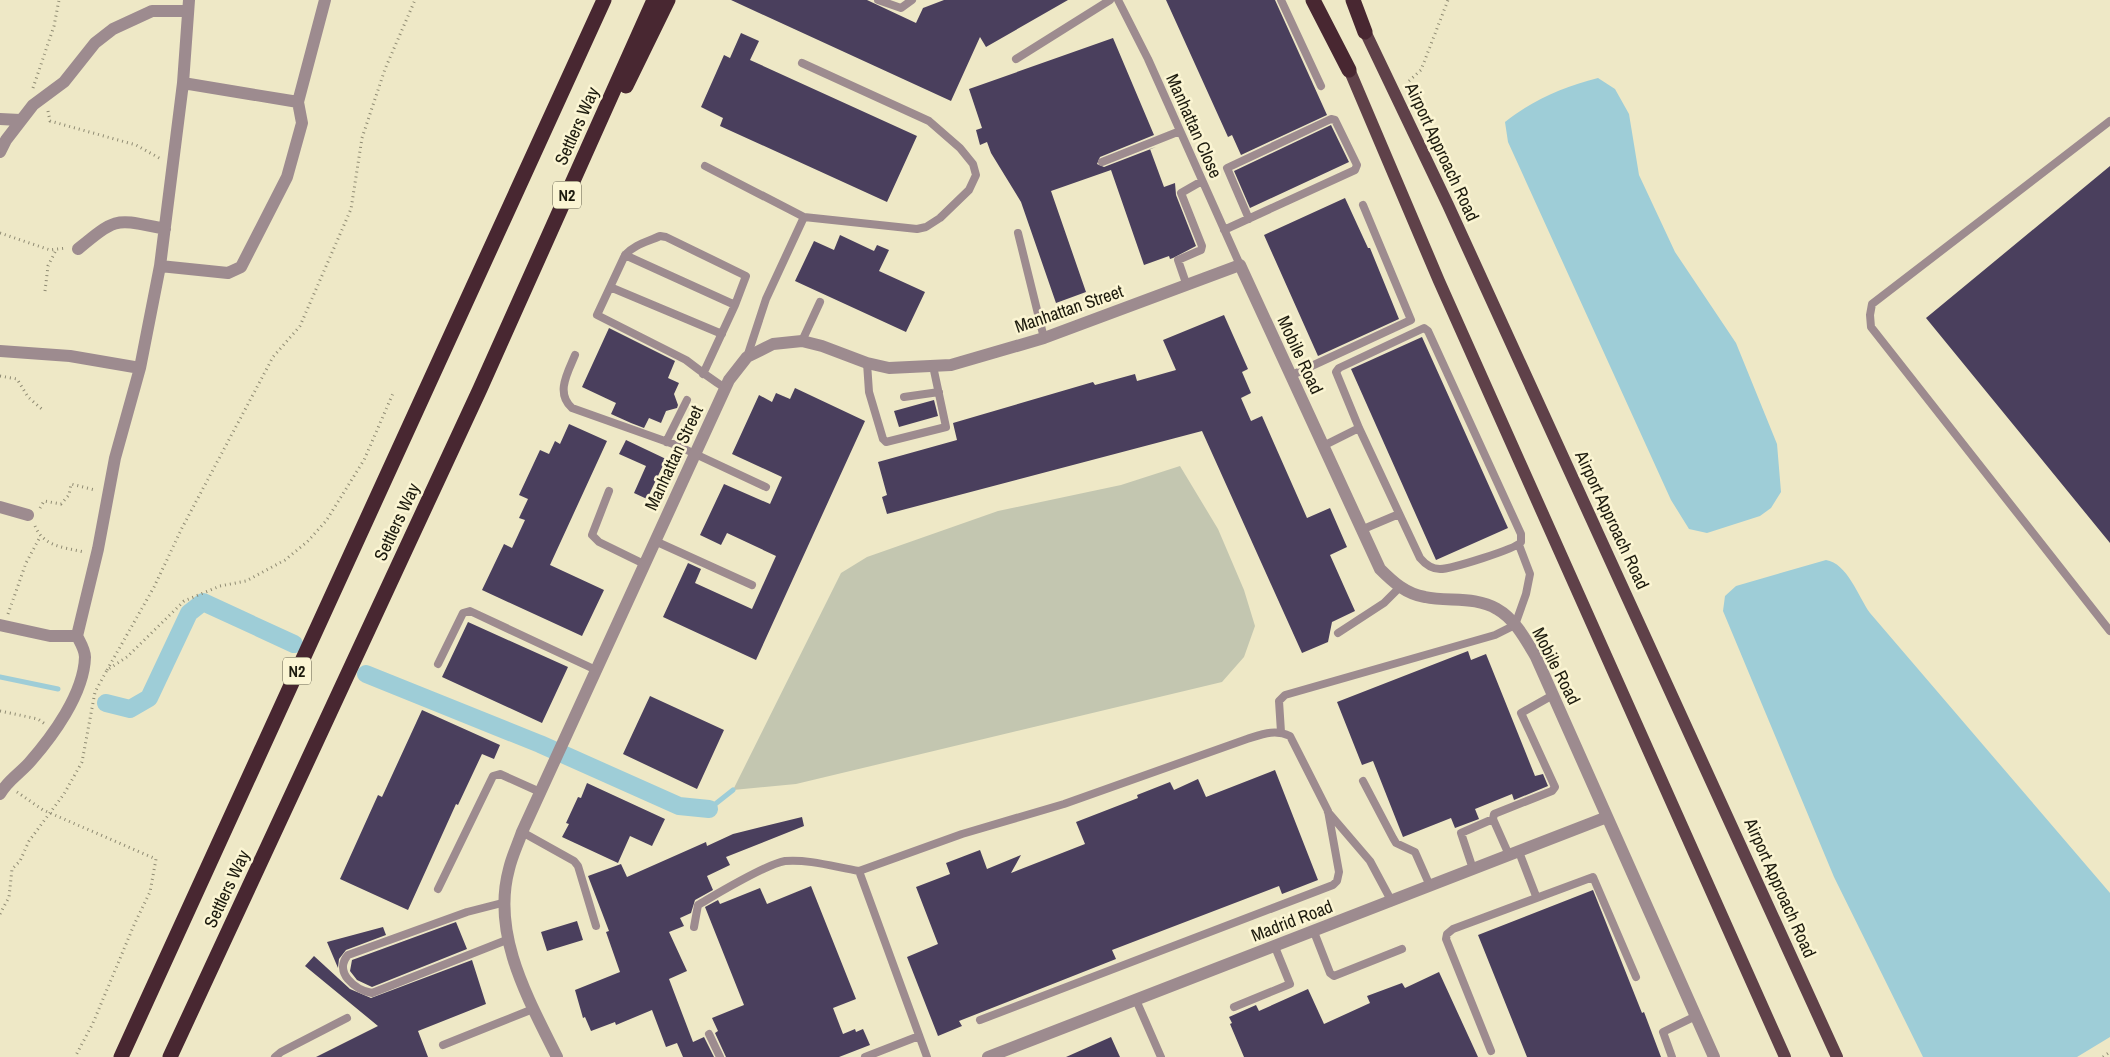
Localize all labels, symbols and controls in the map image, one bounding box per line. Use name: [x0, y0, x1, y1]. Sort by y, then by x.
street label: Manhattan Close: [1160, 70, 1229, 182]
street label: Airport Approach Road: [1399, 78, 1486, 225]
street label: Settlers Way: [548, 82, 605, 169]
road number: N2: [553, 182, 581, 208]
street label: Manhattan Street: [1011, 278, 1126, 339]
street label: Mobile Road: [1271, 312, 1329, 398]
street label: Manhattan Street: [638, 401, 709, 514]
street label: Airport Approach Road: [1569, 446, 1656, 593]
street label: Settlers Way: [368, 478, 426, 565]
street label: Mobile Road: [1526, 623, 1587, 709]
road number: N2: [283, 658, 311, 684]
street label: Airport Approach Road: [1738, 813, 1822, 961]
street label: Settlers Way: [198, 845, 256, 932]
street label: Madrid Road: [1248, 894, 1336, 947]

